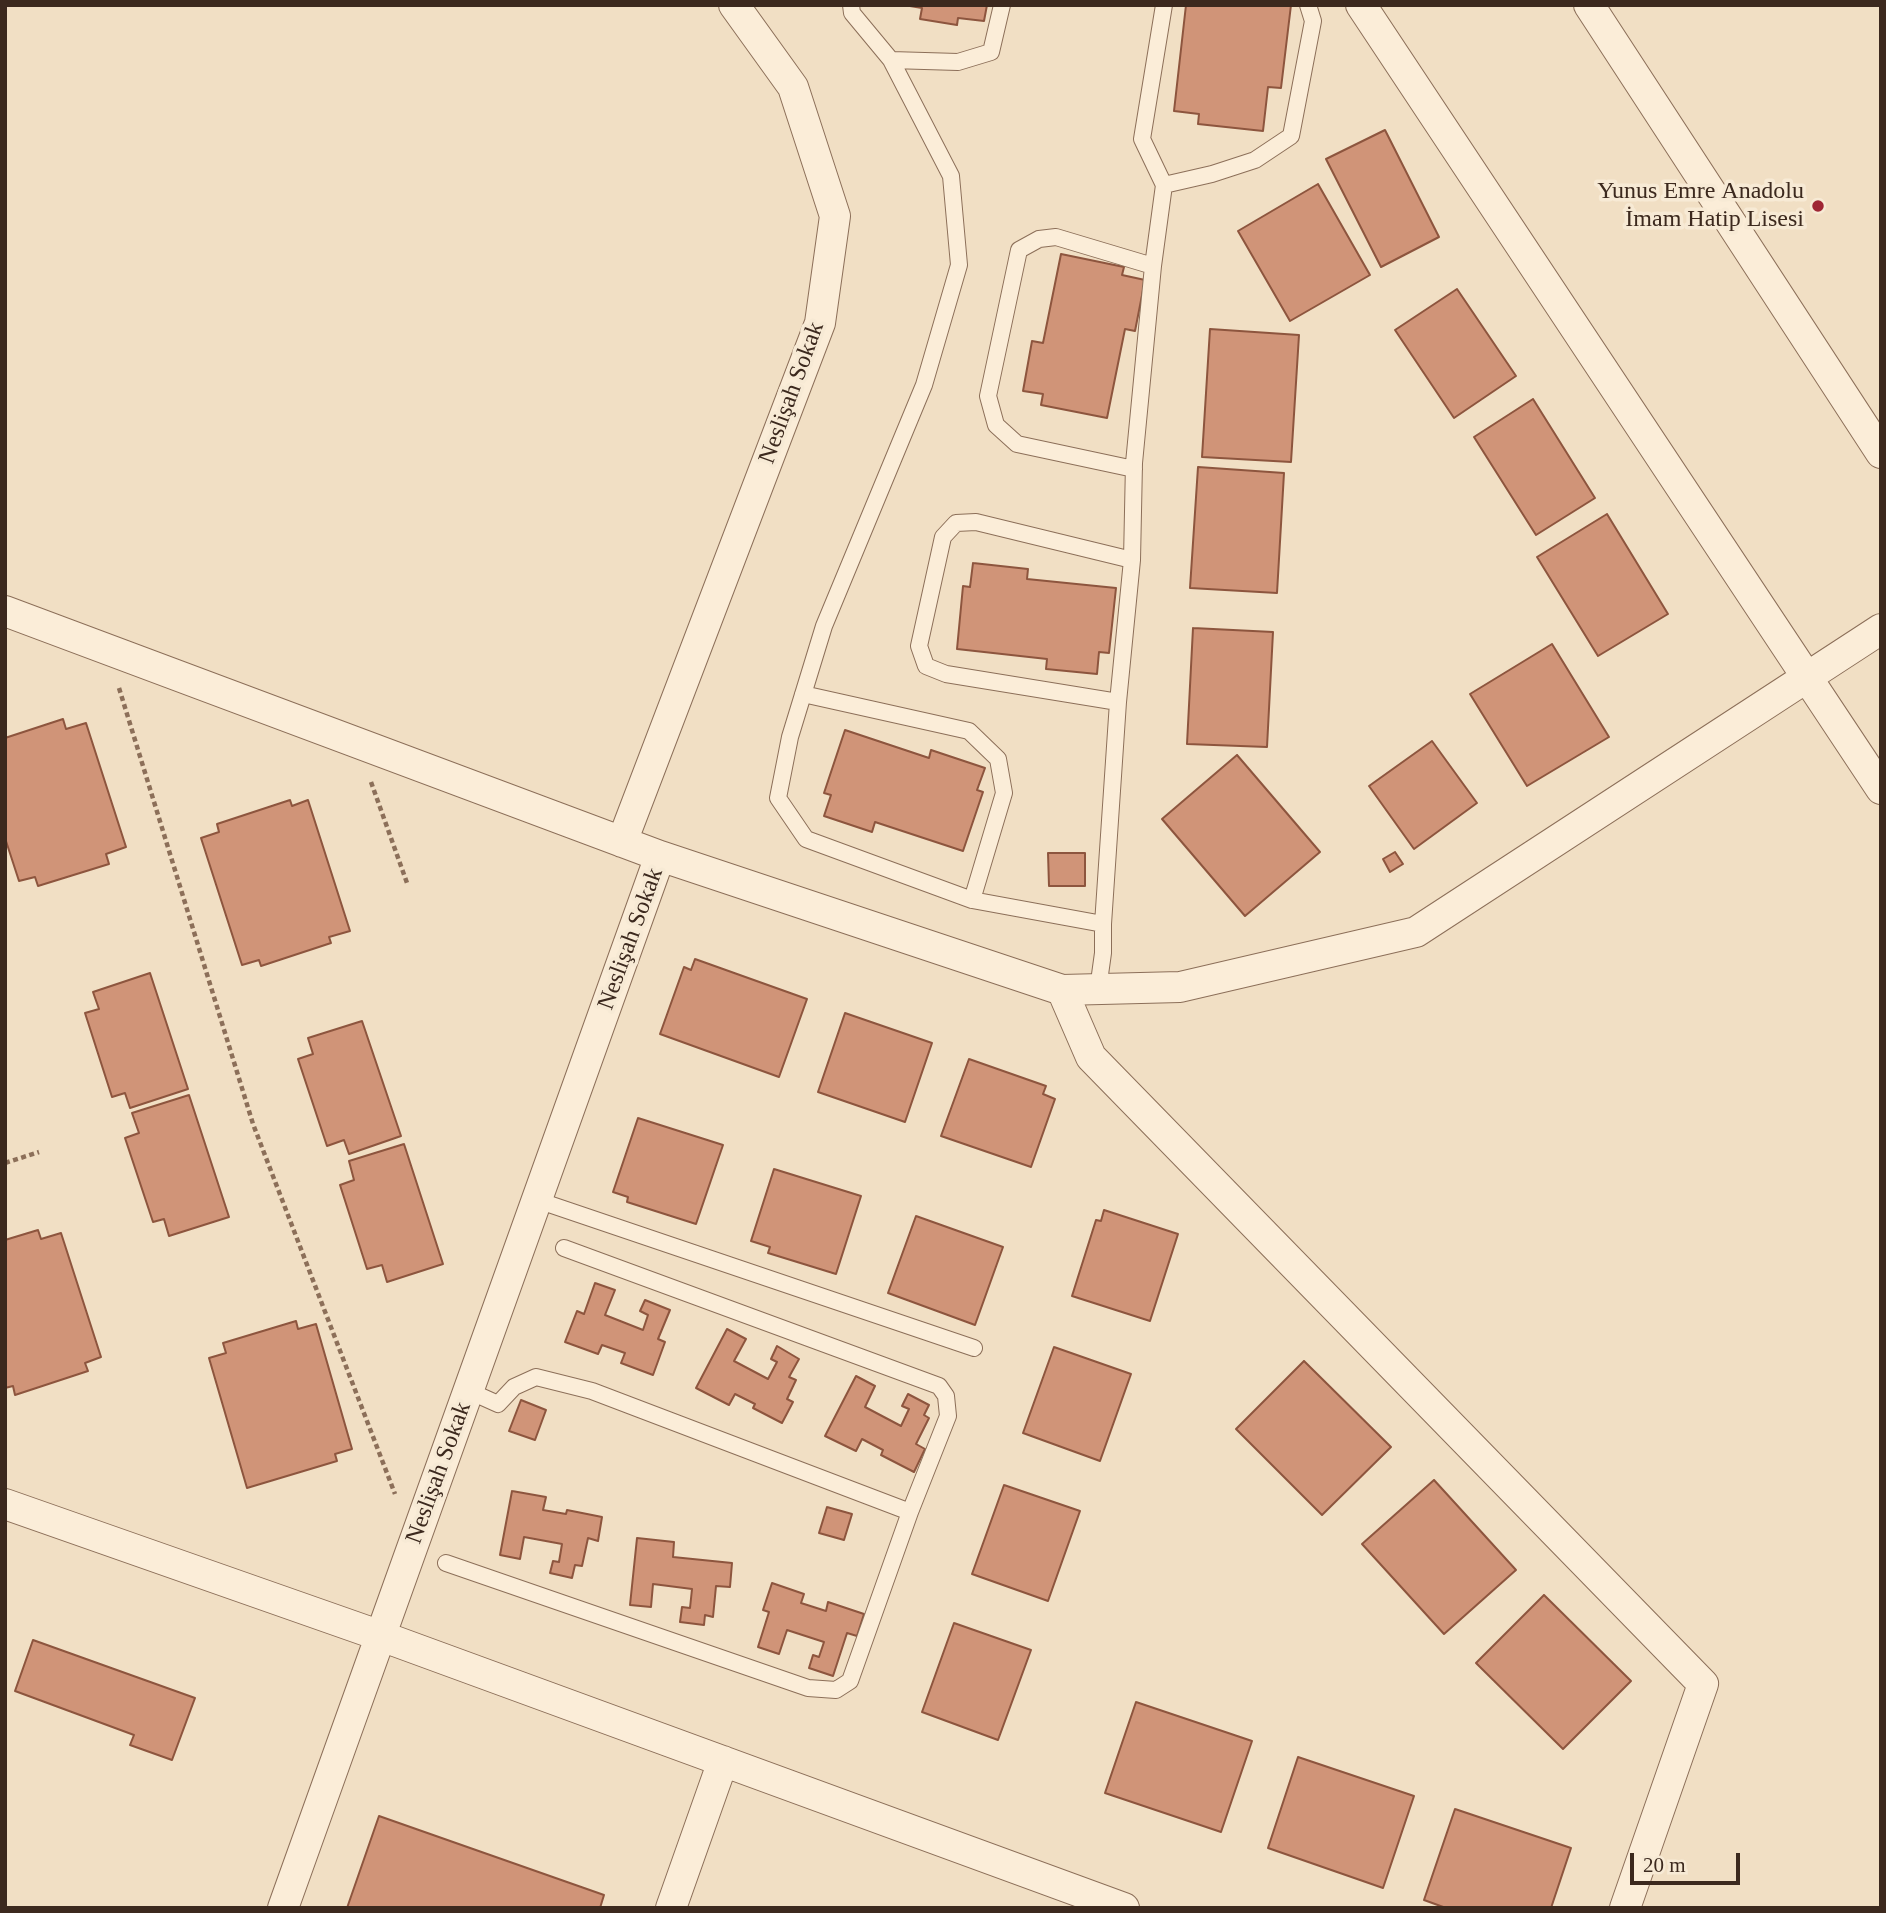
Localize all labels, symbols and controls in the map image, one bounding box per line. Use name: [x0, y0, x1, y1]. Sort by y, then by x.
place label: Yunus Emre Anadolu İmam Hatip Lisesi: [1597, 178, 1804, 234]
marker: Yunus Emre Anadolu İmam Hatip Lisesi: [1810, 198, 1826, 214]
street label: Neslişah Sokak: [753, 318, 831, 468]
street label: Neslişah Sokak: [592, 864, 670, 1014]
street label: Neslişah Sokak: [400, 1398, 478, 1548]
scale bar: [1634, 1840, 1744, 1884]
text: 20 m: [1643, 1853, 1686, 1877]

